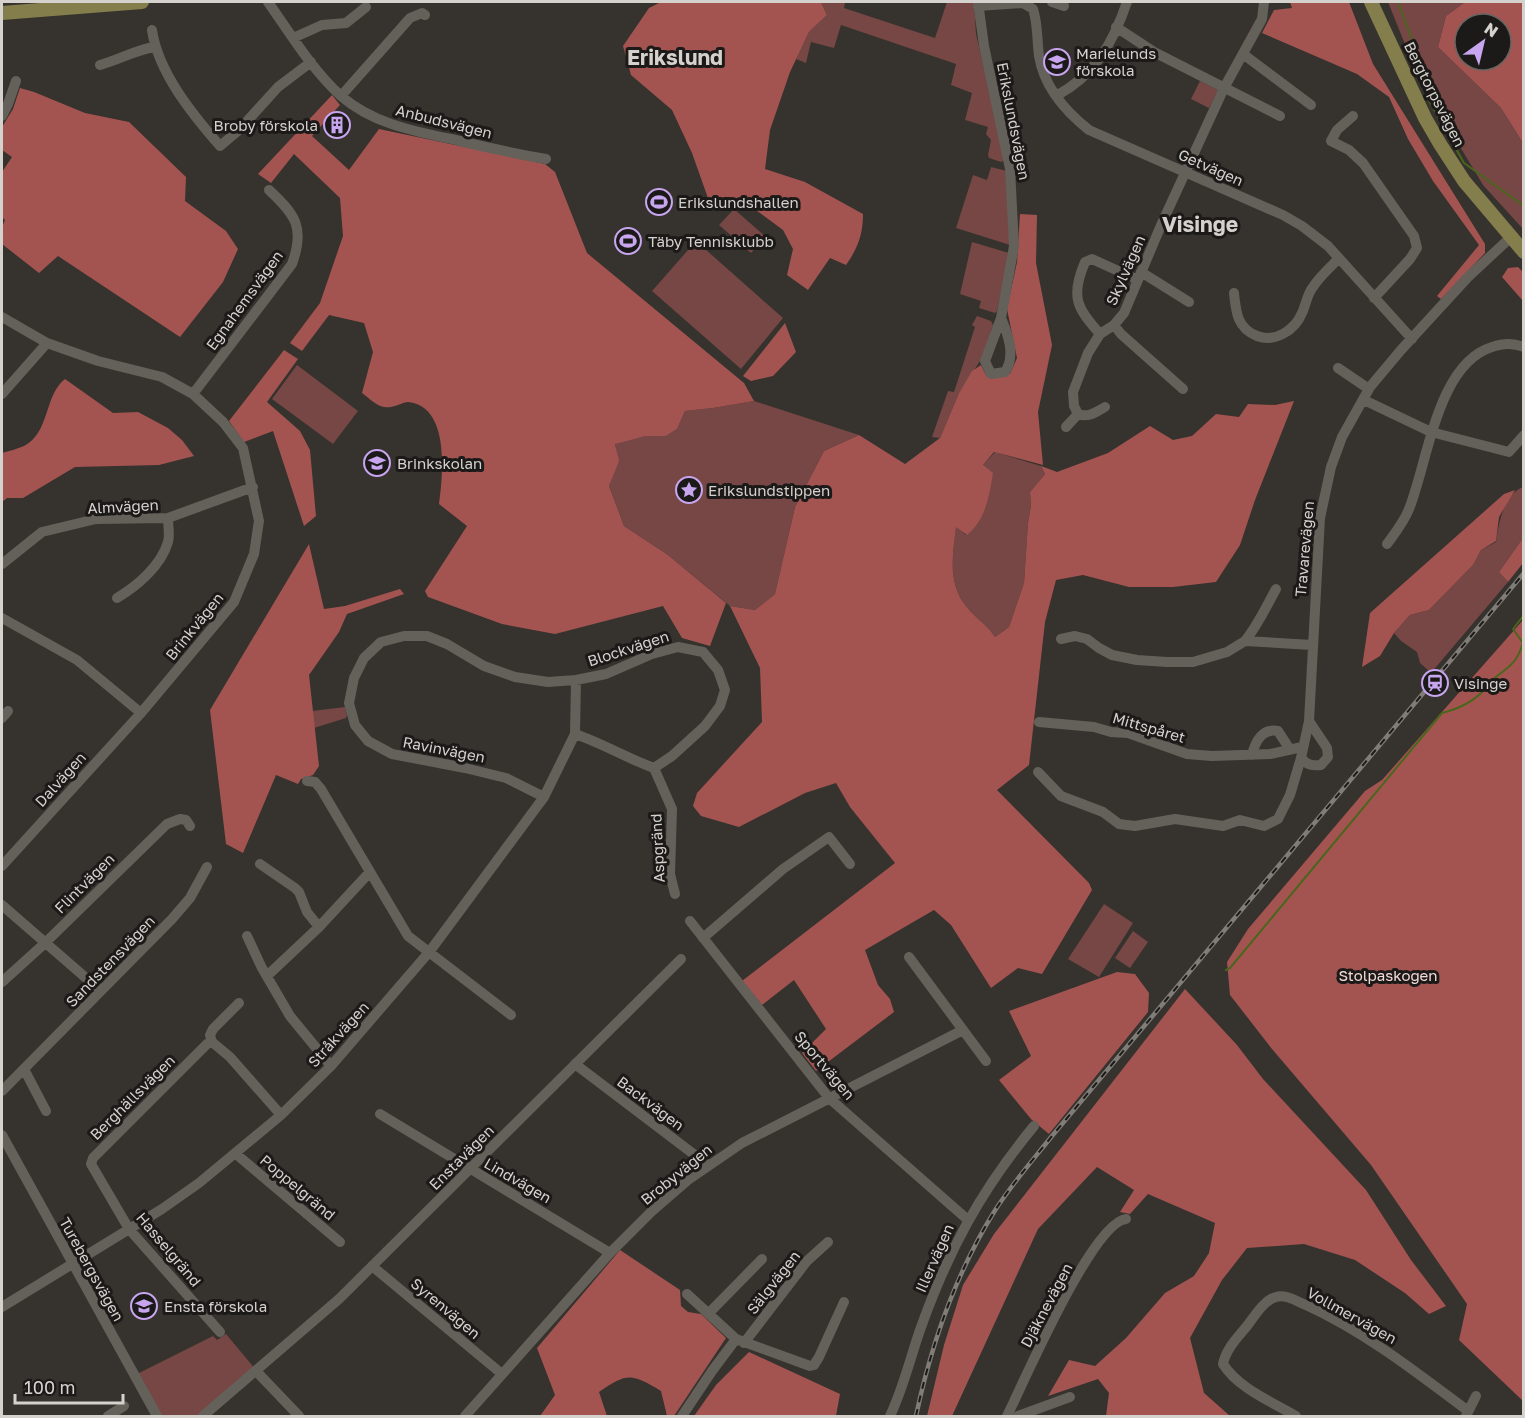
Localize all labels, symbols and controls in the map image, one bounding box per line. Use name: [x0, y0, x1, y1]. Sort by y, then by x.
north arrow: [1453, 12, 1513, 72]
text: N: [1481, 18, 1502, 41]
street label: Bergtorpsvägen: [1401, 38, 1469, 150]
district label: Erikslund: [627, 44, 723, 70]
place label: Marielunds förskola: [1076, 44, 1156, 79]
school or university icon: Marielunds förskola: [1042, 47, 1072, 77]
street label: Erikslundsvägen: [994, 61, 1034, 181]
street label: Anbudsvägen: [394, 100, 494, 142]
building icon: Broby förskola: [322, 110, 352, 140]
place label: Broby förskola: [214, 116, 318, 134]
street label: Getvägen: [1176, 145, 1246, 189]
sports icon: Erikslundshallen: [644, 187, 674, 217]
place label: Erikslundshallen: [678, 193, 799, 211]
district label: Visinge: [1162, 211, 1238, 237]
sports icon: Täby Tennisklubb: [613, 226, 643, 256]
place label: Täby Tennisklubb: [648, 232, 774, 250]
street label: Skylvägen: [1102, 232, 1148, 308]
street label: Egnahemsvägen: [202, 247, 286, 353]
school or university icon: Brinkskolan: [362, 448, 392, 478]
place label: Brinkskolan: [397, 454, 482, 472]
place icon: Erikslundstippen: [674, 475, 704, 505]
place label: Erikslundstippen: [708, 481, 830, 499]
street label: Almvägen: [87, 495, 159, 517]
street label: Travarevägen: [1291, 500, 1317, 598]
street label: Brinkvägen: [161, 589, 227, 663]
street label: Blockvägen: [585, 626, 671, 670]
station icon: Visinge: [1420, 668, 1450, 698]
place label: Visinge: [1454, 674, 1507, 692]
street label: Mittspåret: [1111, 708, 1187, 746]
street label: Ravinvägen: [401, 732, 487, 766]
street label: Dalvägen: [31, 748, 89, 810]
street label: Aspgränd: [646, 813, 668, 883]
street label: Flintvägen: [50, 849, 118, 917]
street label: Sandstensvägen: [62, 912, 158, 1010]
park label: Stolpaskogen: [1338, 966, 1438, 984]
street label: Stråkvägen: [304, 998, 372, 1070]
street label: Sportvägen: [791, 1027, 859, 1103]
street label: Berghällsvägen: [86, 1051, 178, 1143]
street label: Backvägen: [614, 1072, 688, 1134]
street label: Enstavägen: [425, 1121, 497, 1193]
street label: Brobyvägen: [637, 1140, 715, 1208]
street label: Poppelgränd: [257, 1150, 339, 1224]
street label: Lindvägen: [481, 1154, 555, 1206]
street label: Hasselgränd: [133, 1208, 205, 1290]
street label: Turebergsvägen: [56, 1214, 128, 1324]
street label: Illervägen: [911, 1221, 957, 1295]
street label: Sälgvägen: [743, 1247, 803, 1317]
street label: Djäknevägen: [1016, 1260, 1076, 1350]
street label: Syrenvägen: [408, 1274, 484, 1342]
street label: Vollmervägen: [1304, 1283, 1400, 1347]
school or university icon: Ensta förskola: [129, 1291, 159, 1321]
place label: Ensta förskola: [164, 1297, 267, 1315]
scale bar: [15, 1367, 123, 1405]
text: 100 m: [24, 1376, 75, 1398]

